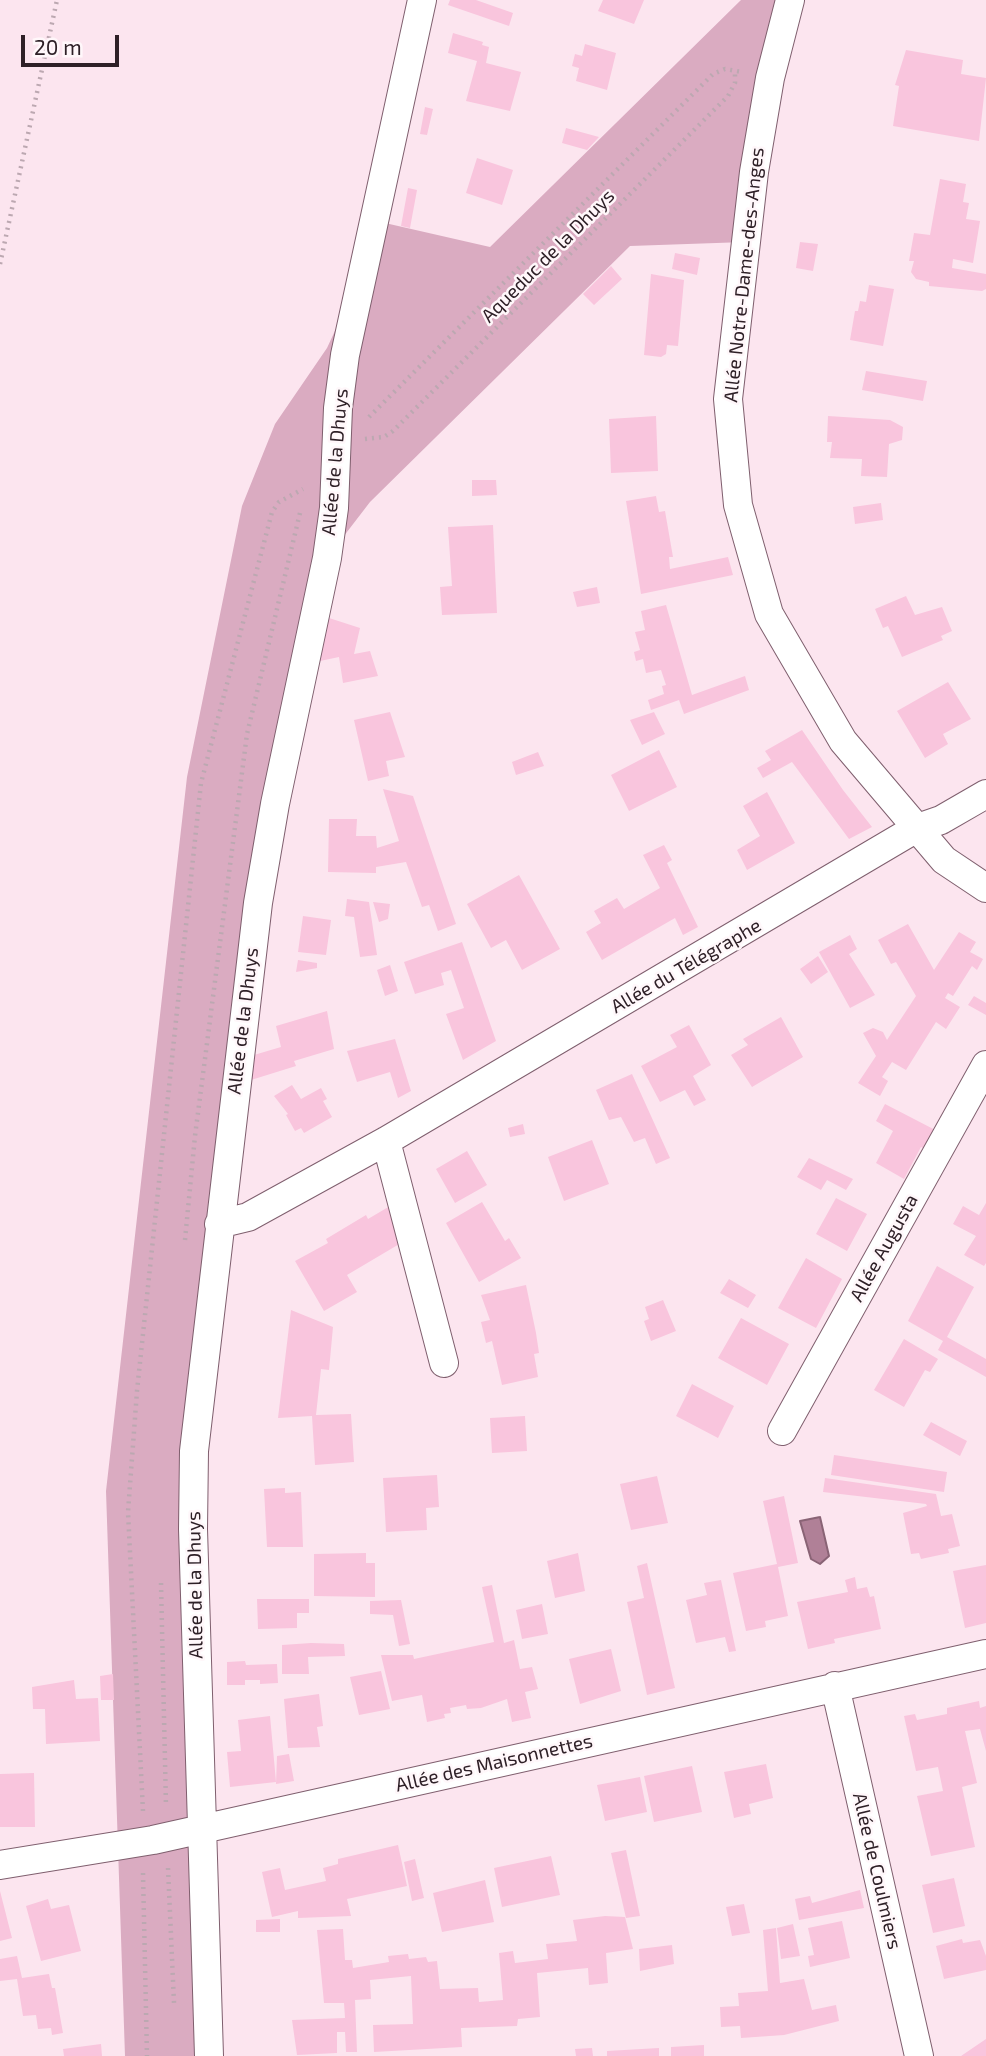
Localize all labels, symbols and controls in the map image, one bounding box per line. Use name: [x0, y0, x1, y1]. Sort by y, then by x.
scale bar: [24, 21, 122, 65]
text: 20 m: [34, 34, 82, 59]
street label: Allée Notre-Dame-des-Anges: [719, 146, 769, 404]
street label: Aqueduc de la Dhuys: [477, 185, 619, 327]
street label: Allée de la Dhuys: [317, 388, 353, 536]
street label: Allée du Télégraphe: [607, 914, 765, 1018]
street label: Allée de la Dhuys: [223, 946, 263, 1096]
street label: Allée Augusta: [845, 1190, 923, 1306]
street label: Allée de la Dhuys: [182, 1511, 208, 1659]
street label: Allée des Maisonnettes: [393, 1729, 595, 1797]
street label: Allée de Coulmiers: [848, 1790, 906, 1952]

